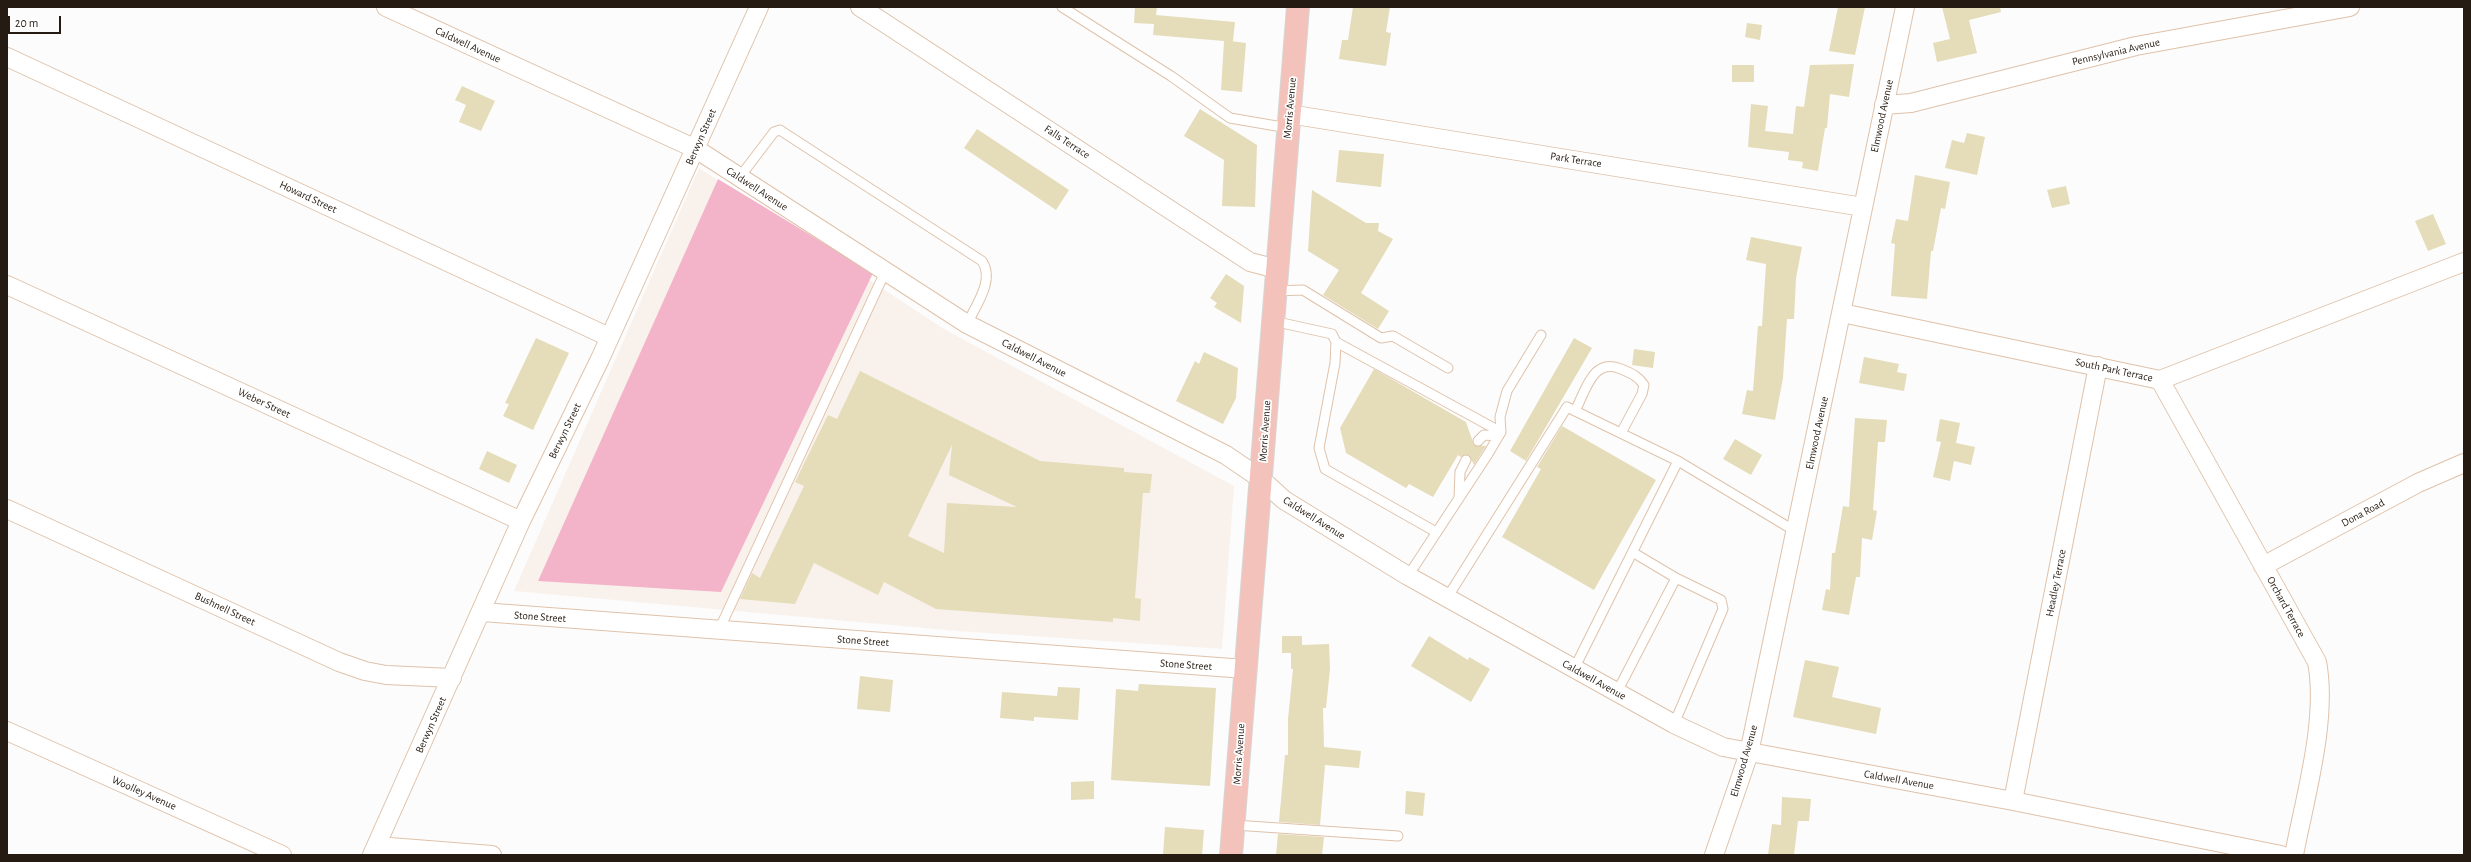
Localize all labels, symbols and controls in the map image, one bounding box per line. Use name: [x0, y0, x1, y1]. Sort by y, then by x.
scale bar: [10, 8, 63, 34]
text: 20 m: [15, 17, 38, 29]
street label: Caldwell Avenue: [433, 24, 503, 66]
street label: Pennsylvania Avenue: [2071, 35, 2161, 69]
street label: Morris Avenue: [1281, 77, 1299, 139]
street label: Elmwood Avenue: [1868, 78, 1896, 154]
street label: Berwyn Street: [683, 107, 719, 167]
street label: Falls Terrace: [1042, 122, 1092, 162]
street label: Park Terrace: [1549, 149, 1603, 171]
street label: Caldwell Avenue: [724, 164, 790, 214]
street label: Howard Street: [277, 178, 339, 216]
street label: Caldwell Avenue: [999, 336, 1069, 380]
street label: South Park Terrace: [2074, 355, 2154, 385]
street label: Weber Street: [236, 385, 292, 421]
street label: Elmwood Avenue: [1803, 395, 1831, 471]
street label: Morris Avenue: [1256, 400, 1274, 462]
street label: Berwyn Street: [546, 401, 584, 461]
street label: Caldwell Avenue: [1280, 494, 1348, 542]
street label: Dona Road: [2339, 496, 2387, 530]
street label: Headley Terrace: [2043, 548, 2069, 618]
street label: Orchard Terrace: [2264, 574, 2308, 640]
street label: Bushnell Street: [193, 589, 257, 629]
street label: Stone Street: [513, 609, 567, 625]
street label: Stone Street: [836, 633, 890, 649]
street label: Stone Street: [1159, 657, 1213, 673]
street label: Caldwell Avenue: [1560, 657, 1628, 703]
street label: Berwyn Street: [413, 695, 449, 755]
street label: Morris Avenue: [1230, 723, 1248, 785]
street label: Elmwood Avenue: [1727, 723, 1761, 799]
street label: Caldwell Avenue: [1863, 767, 1935, 793]
street label: Woolley Avenue: [110, 773, 178, 813]

